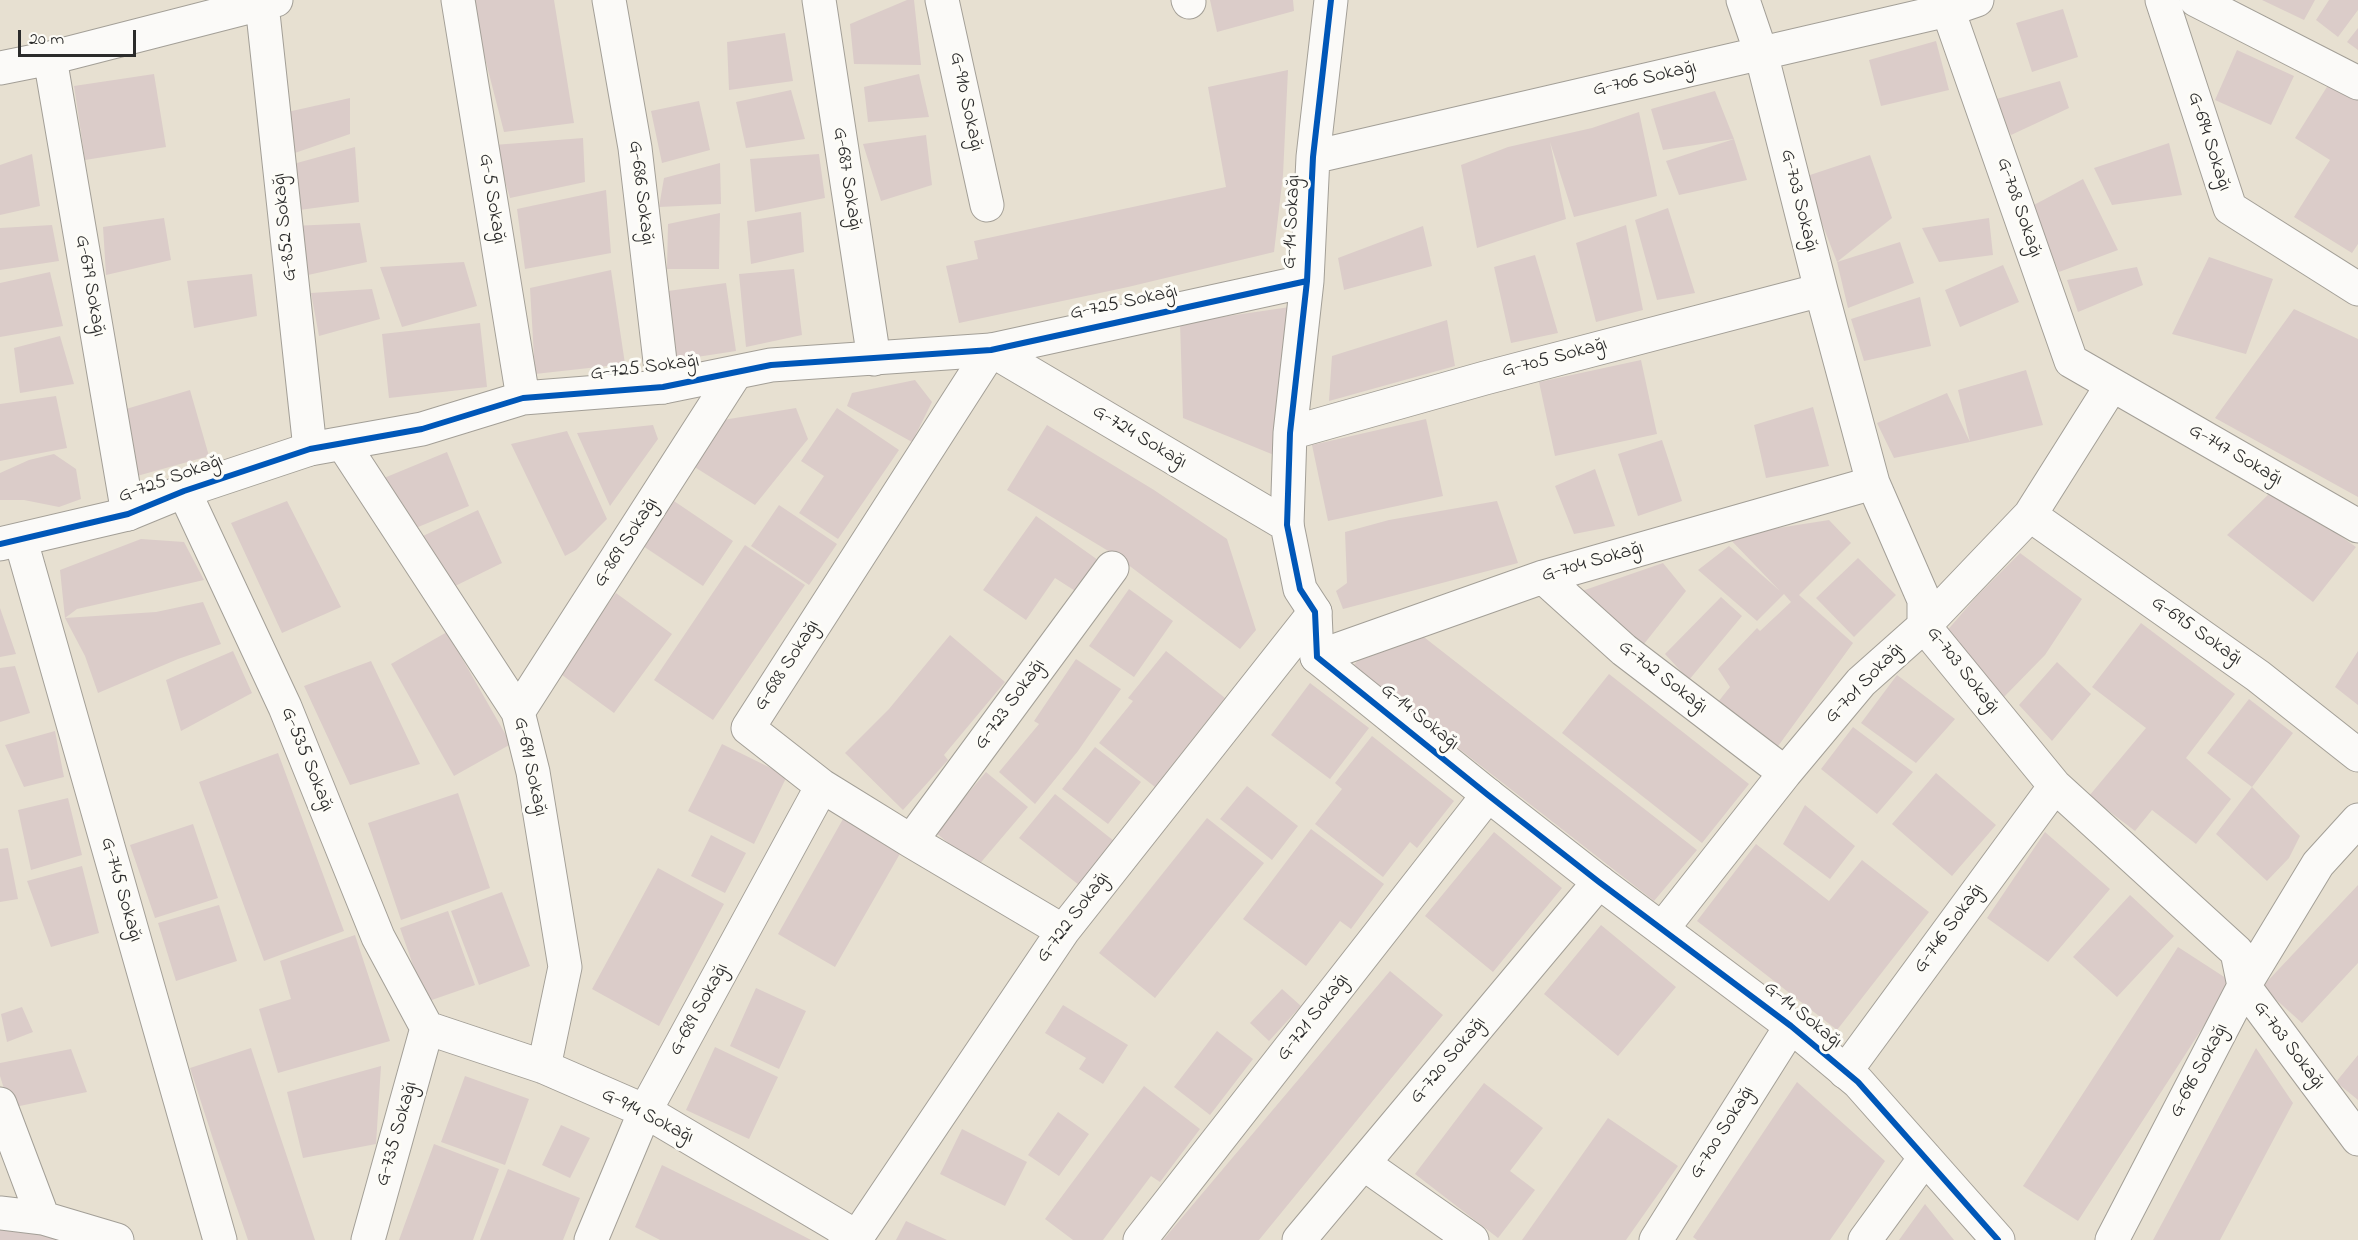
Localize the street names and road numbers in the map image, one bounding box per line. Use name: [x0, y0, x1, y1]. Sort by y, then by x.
street label: G-910 Sokağı: [943, 50, 987, 154]
street label: G-706 Sokağı: [1591, 56, 1699, 104]
street label: G-694 Sokağı: [2181, 89, 2235, 195]
street label: G-687 Sokağı: [826, 126, 866, 232]
street label: G-686 Sokağı: [622, 139, 658, 247]
street label: G-703 Sokağı: [1774, 147, 1822, 255]
street label: G-5 Sokağı: [472, 152, 510, 246]
street label: G-708 Sokağı: [1990, 155, 2046, 261]
street label: G-852 Sokağı: [268, 172, 304, 282]
street label: G-14 Sokağı: [1279, 174, 1307, 270]
street label: G-679 Sokağı: [68, 233, 110, 339]
street label: G-725 Sokağı: [1068, 281, 1180, 327]
street label: G-705 Sokağı: [1500, 333, 1610, 385]
street label: G-725 Sokağı: [589, 350, 701, 388]
street label: G-724 Sokağı: [1087, 400, 1191, 476]
street label: G-747 Sokağı: [2184, 419, 2286, 493]
street label: G-725 Sokağı: [115, 450, 227, 510]
street label: G-869 Sokağı: [589, 494, 665, 592]
street label: G-704 Sokağı: [1539, 537, 1647, 589]
street label: G-695 Sokağı: [2146, 592, 2246, 672]
street label: G-688 Sokağı: [750, 616, 826, 716]
street label: G-703 Sokağı: [1920, 622, 2004, 720]
street label: G-702 Sokağı: [1613, 636, 1711, 720]
street label: G-701 Sokağı: [1821, 639, 1909, 729]
street label: G-723 Sokağı: [970, 655, 1052, 755]
street label: G-14 Sokağı: [1375, 679, 1463, 757]
street label: G-535 Sokağı: [274, 704, 338, 816]
street label: G-691 Sokağı: [507, 715, 551, 819]
street label: G-745 Sokağı: [94, 835, 146, 945]
street label: G-722 Sokağı: [1032, 868, 1116, 968]
street label: G-746 Sokağı: [1909, 879, 1991, 979]
street label: G-689 Sokağı: [665, 960, 735, 1060]
street label: G-721 Sokağı: [1272, 969, 1356, 1067]
street label: G-14 Sokağı: [1758, 977, 1846, 1055]
street label: G-703 Sokağı: [2247, 997, 2329, 1095]
street label: G-720 Sokağı: [1406, 1012, 1492, 1110]
street label: G-696 Sokağı: [2165, 1020, 2235, 1122]
street label: G-735 Sokağı: [372, 1079, 424, 1189]
street label: G-700 Sokağı: [1685, 1082, 1761, 1184]
street label: G-914 Sokağı: [597, 1084, 697, 1150]

